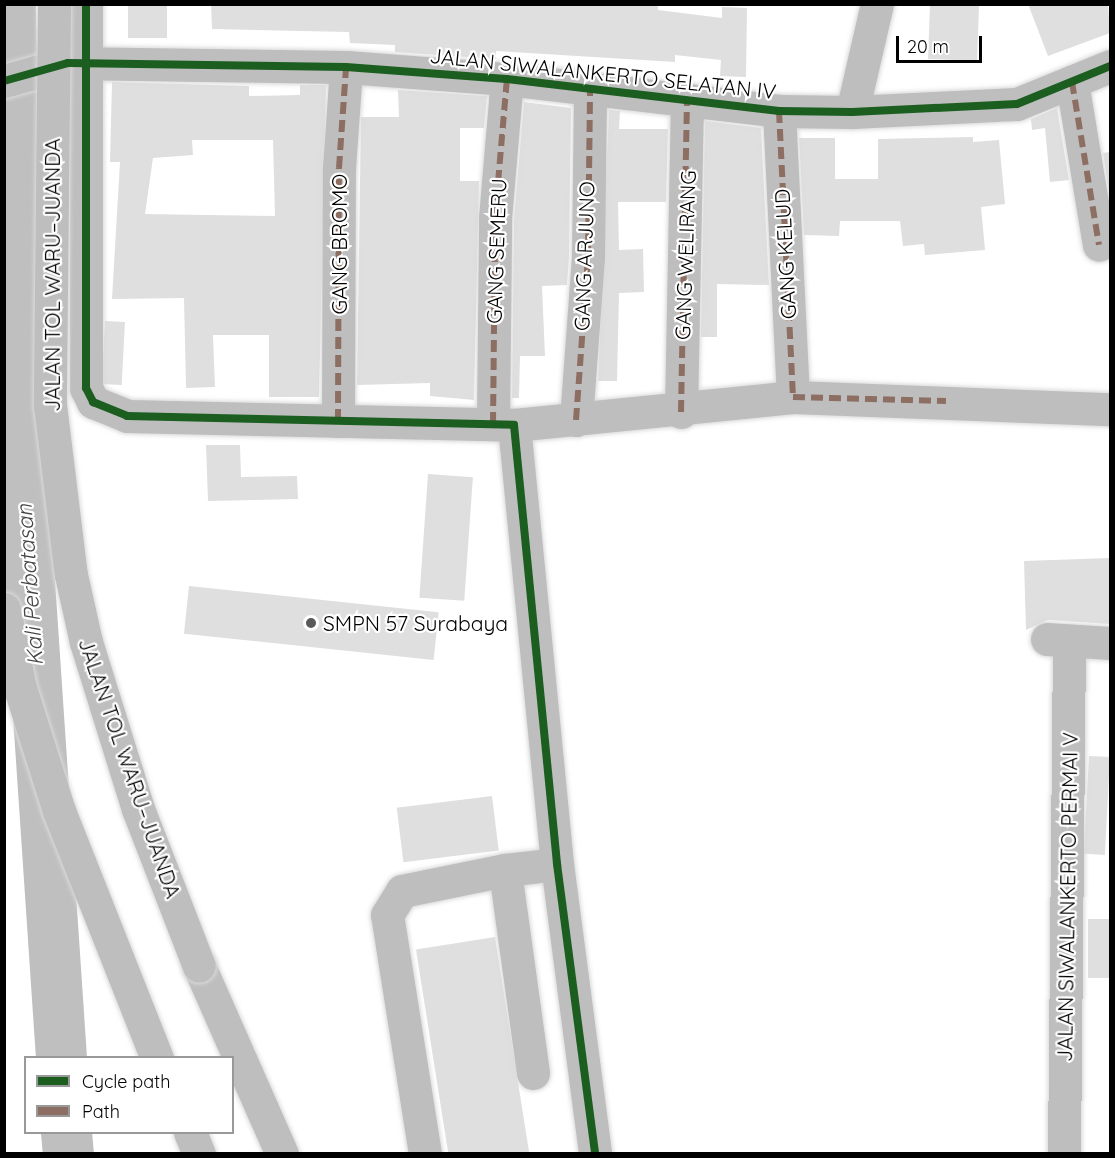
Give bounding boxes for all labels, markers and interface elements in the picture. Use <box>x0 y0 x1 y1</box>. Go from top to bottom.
scale bar <box>899 24 984 62</box>
text: 20 m <box>907 35 949 58</box>
street label: JALAN SIWALANKERTO SELATAN IV <box>428 42 778 104</box>
street label: JALAN TOL WARU–JUANDA <box>39 138 65 412</box>
street label: GANG WELIRANG <box>669 170 701 340</box>
street label: GANG BROMO <box>326 174 352 314</box>
street label: GANG SEMERU <box>481 178 511 324</box>
street label: GANG ARJUNO <box>569 181 599 331</box>
street label: GANG KELUD <box>769 188 801 320</box>
water label: Kali Perbatasan <box>11 503 49 667</box>
place label: SMPN 57 Surabaya <box>323 610 508 636</box>
marker: SMPN 57 Surabaya <box>304 616 318 630</box>
street label: JALAN TOL WARU–JUANDA <box>74 635 186 901</box>
street label: JALAN SIWALANKERTO PERMAI V <box>1052 732 1082 1062</box>
legend <box>24 1056 234 1134</box>
text: Cycle path <box>82 1070 170 1093</box>
text: Path <box>82 1100 120 1123</box>

